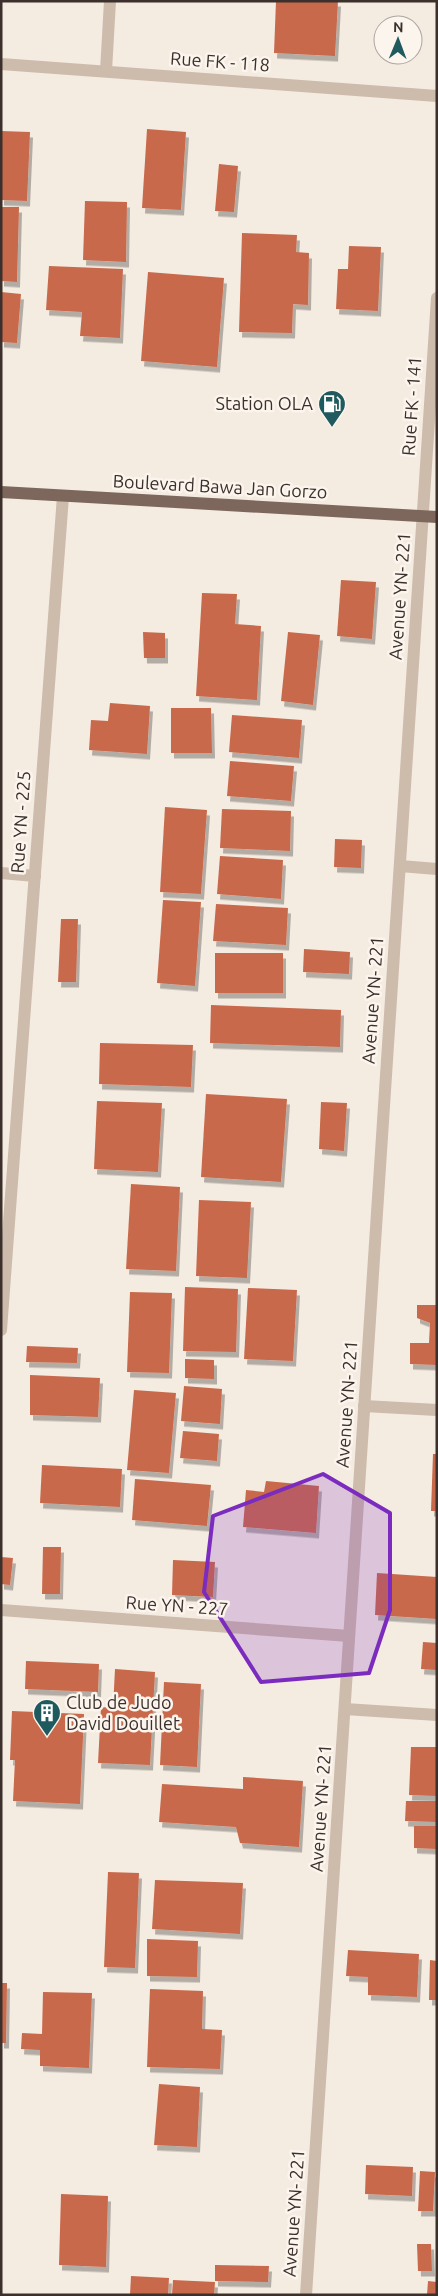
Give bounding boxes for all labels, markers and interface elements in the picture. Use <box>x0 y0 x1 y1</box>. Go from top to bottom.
north arrow <box>373 15 423 65</box>
text: N <box>393 19 404 35</box>
street label: Rue FK - 118 <box>170 48 271 74</box>
street label: Rue FK - 141 <box>398 355 424 456</box>
fuel station icon: Station OLA <box>317 389 347 428</box>
place label: Station OLA <box>216 393 313 413</box>
street label: Boulevard Bawa Jan Gorzo <box>112 470 328 502</box>
street label: Avenue YN- 221 <box>385 531 413 660</box>
street label: Rue YN - 225 <box>6 770 34 874</box>
street label: Avenue YN- 221 <box>358 935 386 1064</box>
street label: Avenue YN- 221 <box>332 1339 360 1468</box>
street label: Rue YN - 227 <box>125 1591 229 1619</box>
place label: Club de Judo David Douillet <box>66 1692 180 1733</box>
building icon: Club de Judo David Douillet <box>32 1698 62 1737</box>
street label: Avenue YN- 221 <box>306 1743 334 1872</box>
street label: Avenue YN- 221 <box>279 2148 307 2277</box>

